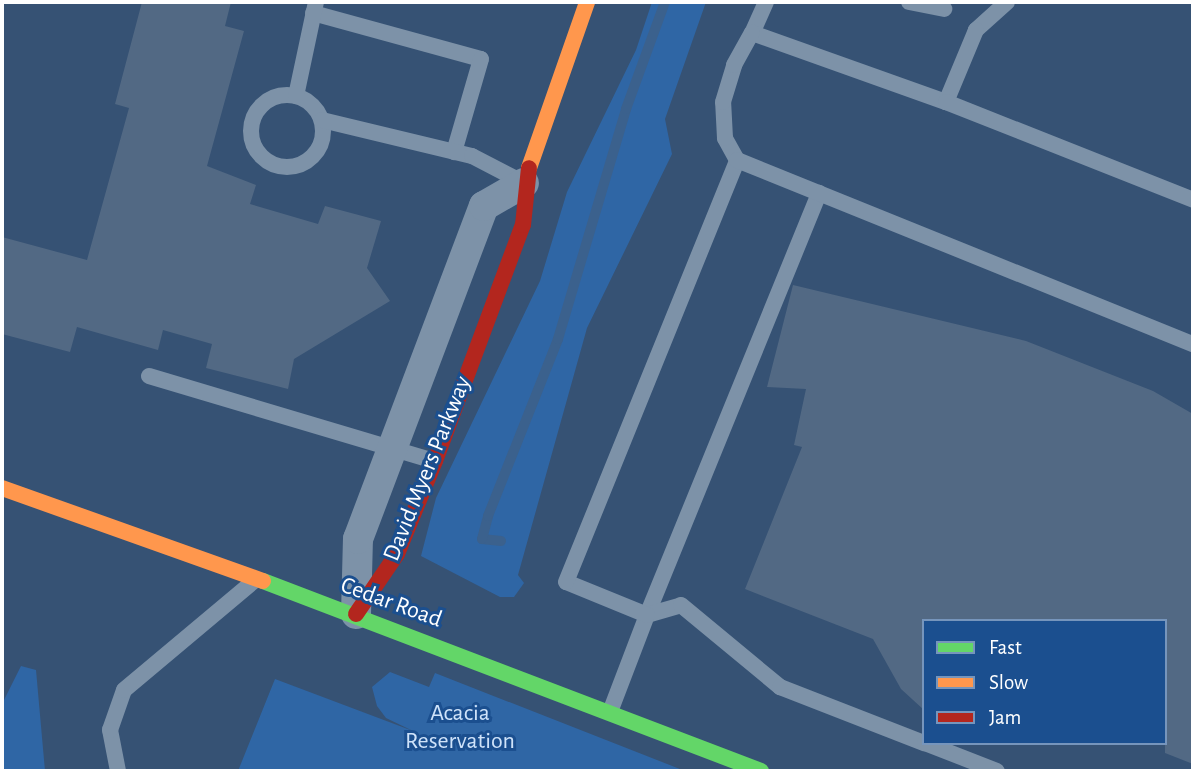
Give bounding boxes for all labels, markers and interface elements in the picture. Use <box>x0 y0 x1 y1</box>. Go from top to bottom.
street label: David Myers Parkway <box>378 372 478 566</box>
street label: Cedar Road <box>336 571 446 635</box>
legend <box>922 619 1167 745</box>
text: Fast <box>989 637 1022 658</box>
text: Slow <box>989 672 1028 693</box>
park label: Acacia Reservation <box>405 700 515 756</box>
text: Jam <box>989 707 1021 728</box>

